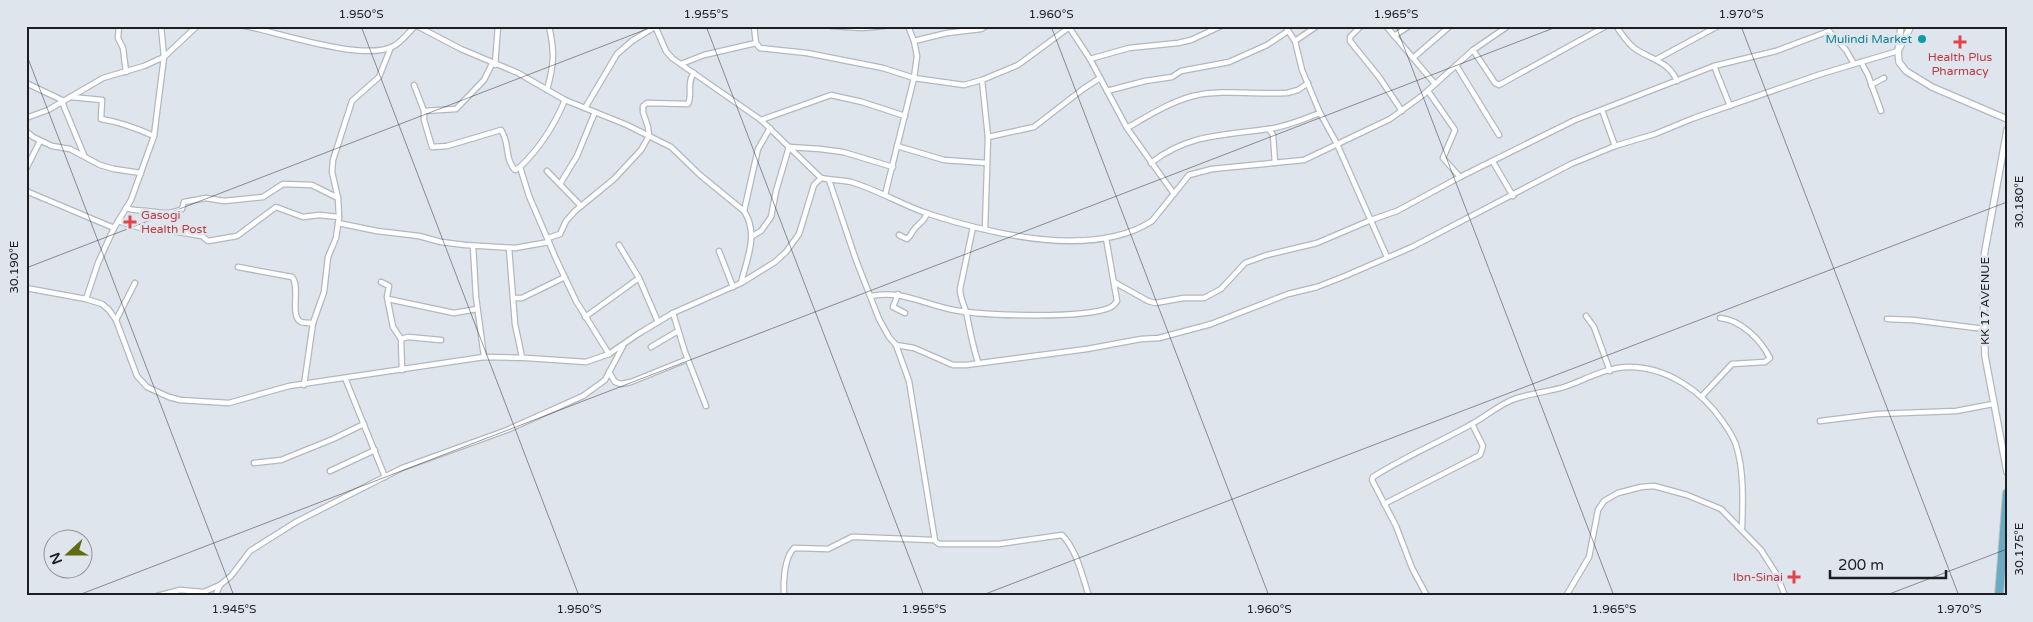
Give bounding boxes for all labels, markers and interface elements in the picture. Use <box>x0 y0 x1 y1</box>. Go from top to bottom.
text: 1.950°S <box>338 7 384 21</box>
text: 1.955°S <box>684 7 728 21</box>
text: 1.960°S <box>1028 7 1074 21</box>
text: 1.965°S <box>1374 7 1418 21</box>
text: 1.970°S <box>1718 7 1764 21</box>
place label: Mulindi Market <box>1826 32 1912 46</box>
marker: Mulindi Market <box>1916 33 1928 45</box>
marker: Health Plus Pharmacy <box>1954 36 1966 48</box>
place label: Health Plus Pharmacy <box>1928 50 1992 78</box>
text: 30.180°E <box>2012 175 2026 229</box>
place label: Gasogi Health Post <box>141 208 207 236</box>
marker: Gasogi Health Post <box>123 215 137 229</box>
text: 30.190°E <box>7 240 21 294</box>
street label: KK 17 AVENUE <box>1978 257 1992 345</box>
text: 30.175°E <box>2012 522 2026 575</box>
north arrow <box>42 530 92 580</box>
scale bar <box>1830 547 1947 579</box>
text: N <box>46 550 66 567</box>
text: 200 m <box>1838 556 1884 574</box>
place label: Ibn-Sinai <box>1733 570 1783 584</box>
marker: Ibn-Sinai <box>1787 570 1801 584</box>
text: 1.945°S <box>212 602 256 616</box>
text: 1.950°S <box>556 602 602 616</box>
text: 1.955°S <box>902 602 946 616</box>
text: 1.960°S <box>1246 602 1292 616</box>
text: 1.965°S <box>1592 602 1636 616</box>
text: 1.970°S <box>1936 602 1982 616</box>

